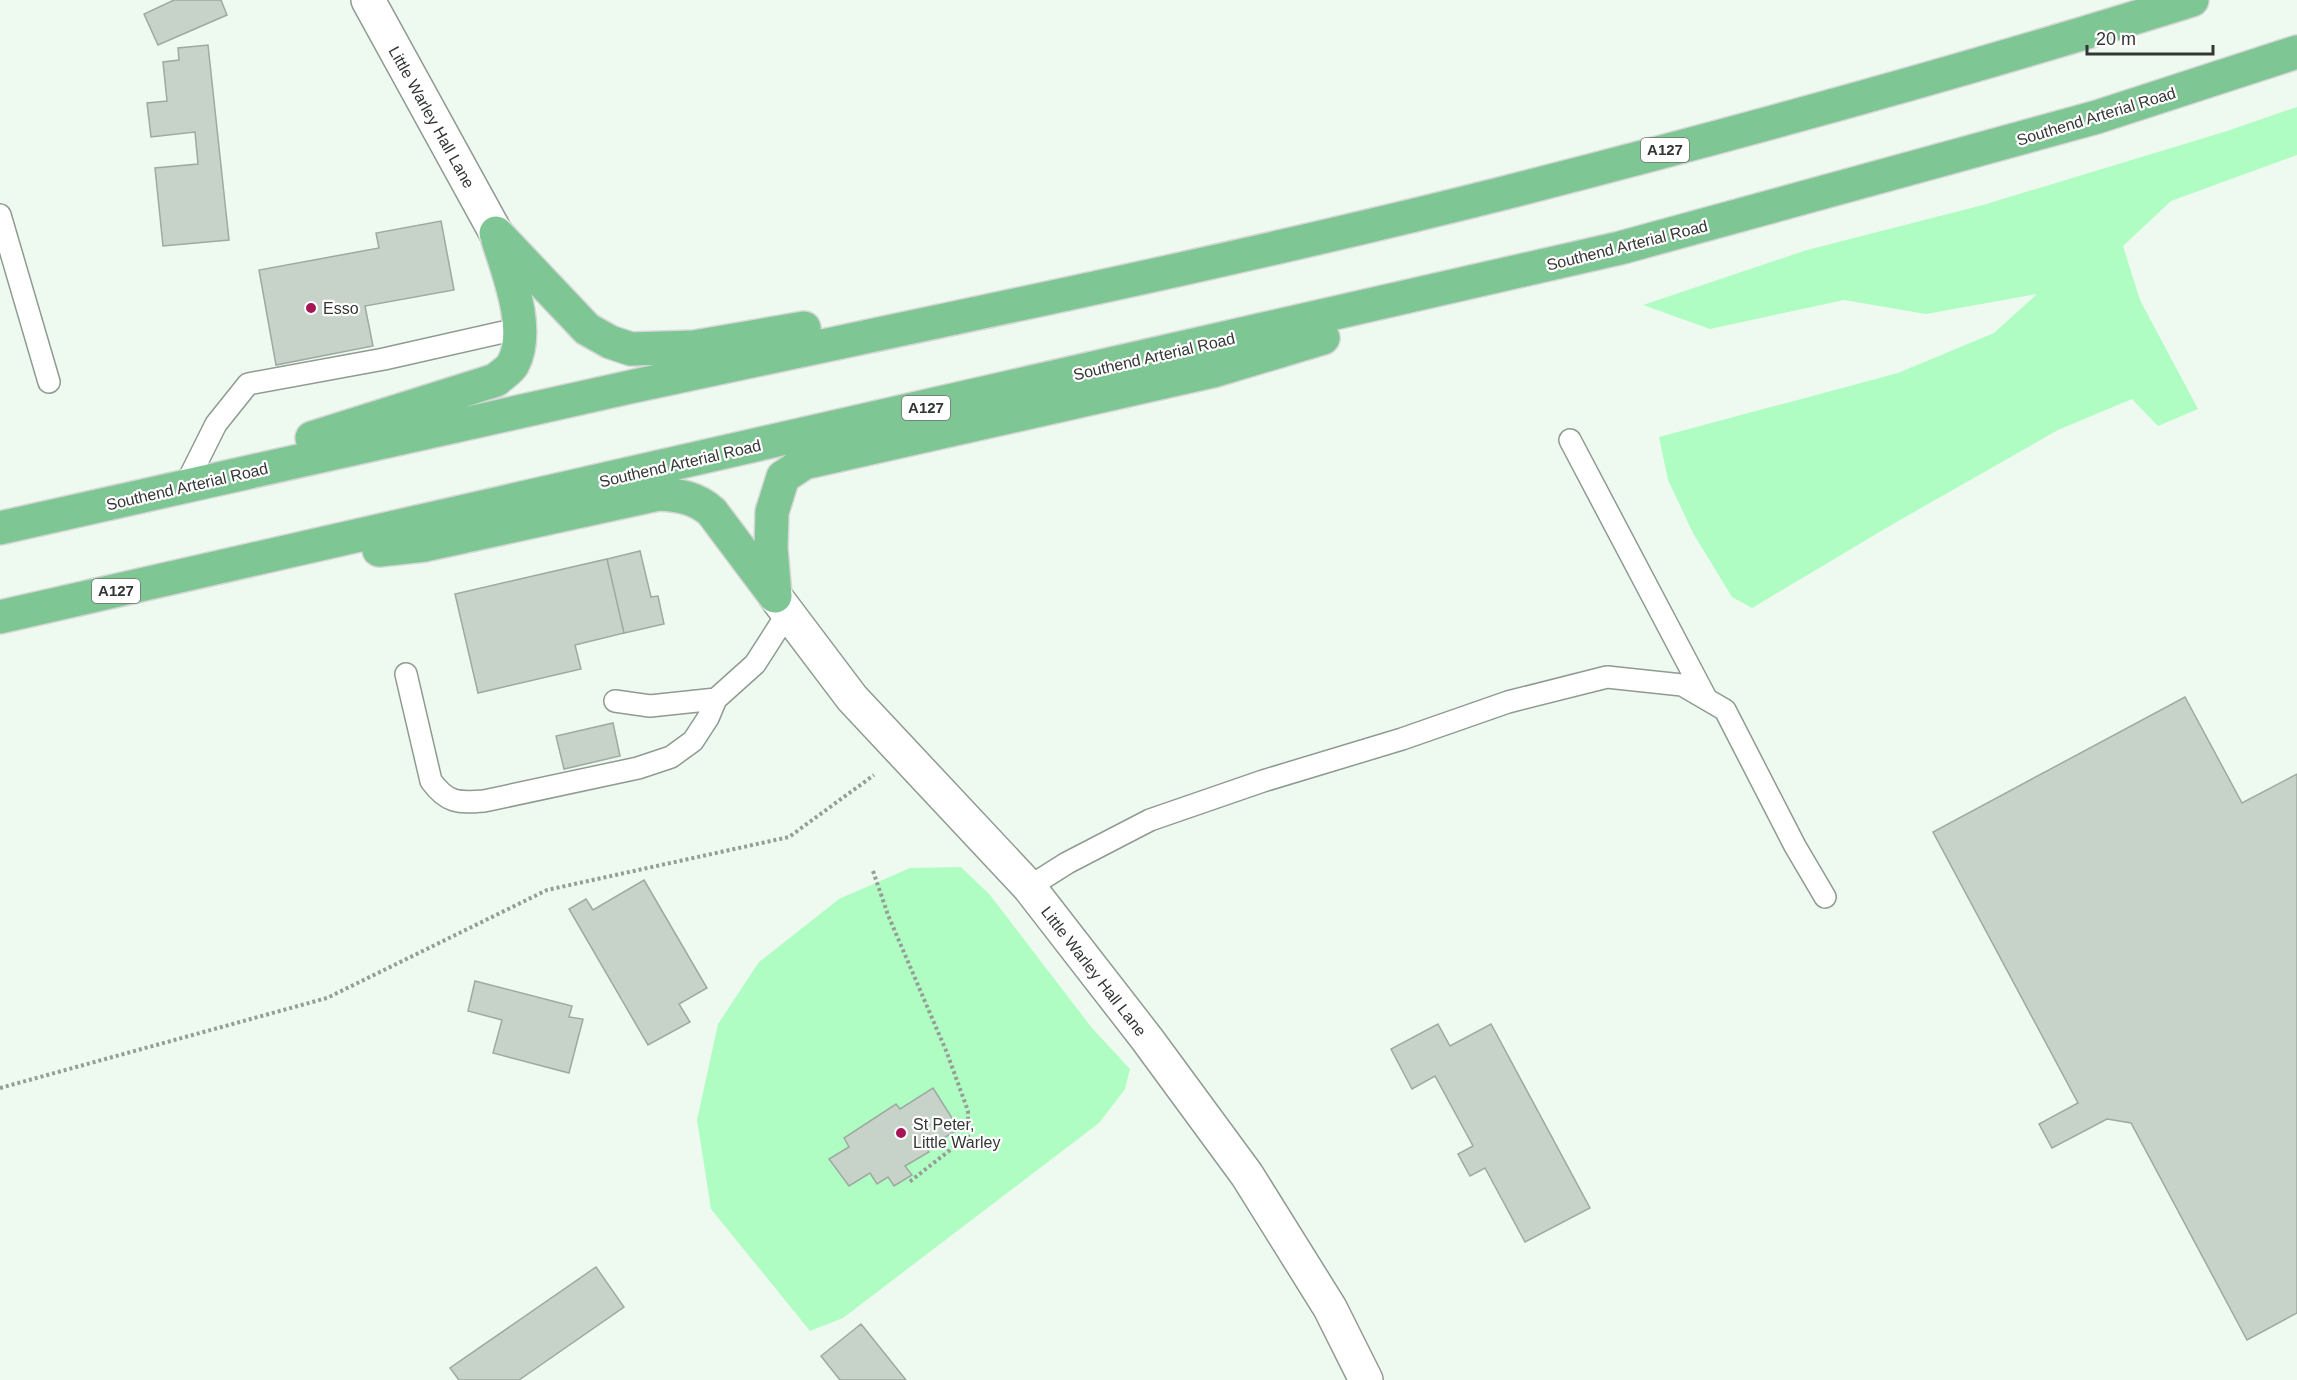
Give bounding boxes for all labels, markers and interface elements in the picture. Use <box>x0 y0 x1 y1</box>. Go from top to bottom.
scale bar <box>2087 18 2213 56</box>
text: 20 m <box>2096 29 2136 49</box>
street label: Little Warley Hall Lane <box>385 43 478 191</box>
street label: Southend Arterial Road <box>2015 84 2178 149</box>
road number: A127 <box>1641 138 1689 162</box>
street label: Southend Arterial Road <box>1545 217 1709 274</box>
place label: Esso <box>323 300 359 317</box>
marker: Esso <box>304 301 318 315</box>
street label: Southend Arterial Road <box>1072 330 1237 383</box>
road number: A127 <box>902 396 950 420</box>
street label: Southend Arterial Road <box>598 437 763 490</box>
street label: Southend Arterial Road <box>105 460 270 513</box>
road number: A127 <box>92 579 140 603</box>
street label: Little Warley Hall Lane <box>1038 903 1149 1039</box>
place label: St Peter, Little Warley <box>913 1116 1000 1151</box>
marker: St Peter, Little Warley <box>894 1126 908 1140</box>

